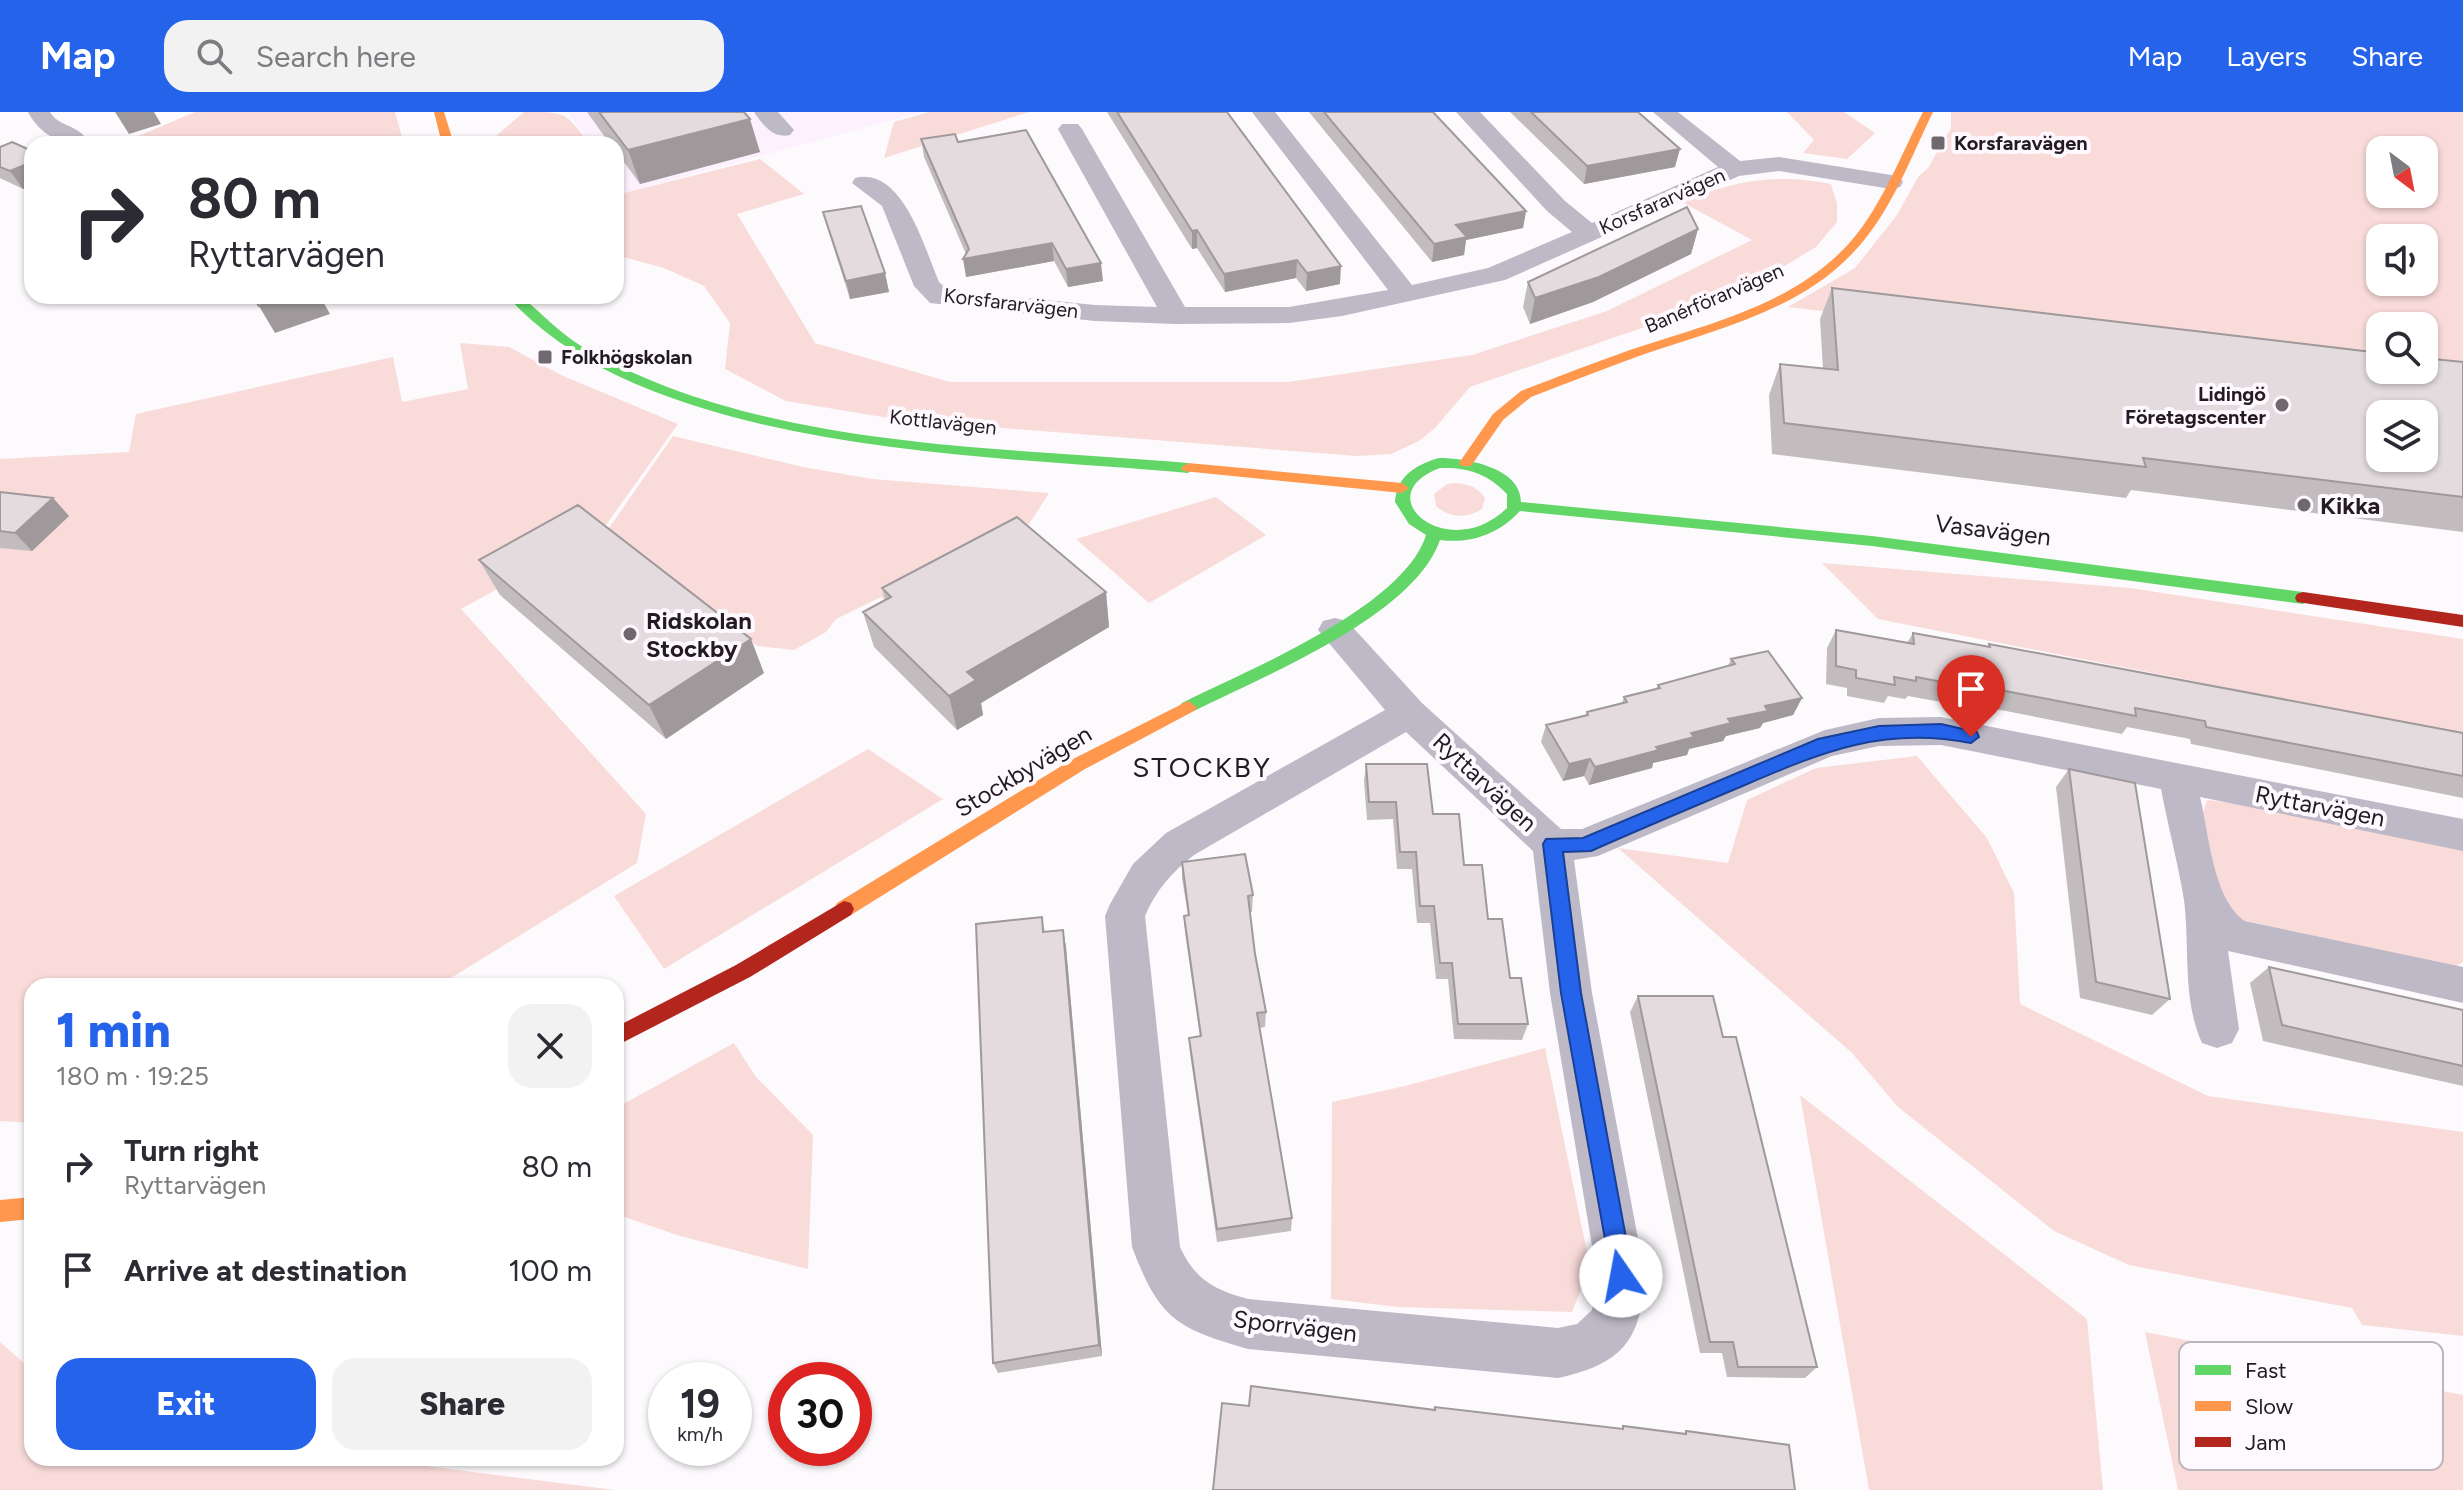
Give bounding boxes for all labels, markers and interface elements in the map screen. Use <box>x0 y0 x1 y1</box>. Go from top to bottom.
search box <box>164 20 724 92</box>
text: Map <box>40 33 116 79</box>
icon: search <box>192 34 236 78</box>
text: Search here <box>256 38 416 75</box>
text: Map <box>2128 39 2182 73</box>
text: Layers <box>2226 39 2307 73</box>
text: Share <box>2351 39 2423 73</box>
place label: Korsfaravägen <box>1954 131 2088 155</box>
marker: Korsfaravägen <box>1929 134 1947 152</box>
north arrow <box>2366 136 2438 208</box>
map controls <box>2366 136 2438 472</box>
street label: Korsfararvägen <box>1595 163 1729 239</box>
text: 80 m <box>188 165 321 232</box>
icon: right <box>56 168 160 272</box>
button: sound <box>2366 224 2438 296</box>
text: Ryttarvägen <box>188 233 385 276</box>
street label: Banérförarvägen <box>1641 258 1787 338</box>
street label: Korsfararvägen <box>942 283 1080 323</box>
button: search <box>2366 312 2438 384</box>
place label: Folkhögskolan <box>561 345 692 369</box>
marker: Folkhögskolan <box>536 348 554 366</box>
place label: Lidingö Företagscenter <box>2125 382 2266 429</box>
marker: Lidingö Företagscenter <box>2273 396 2291 414</box>
button: layers <box>2366 400 2438 472</box>
street label: Kottlavägen <box>888 404 998 440</box>
place label: Kikka <box>2320 491 2380 520</box>
marker: Kikka <box>2295 496 2313 514</box>
street label: Vasavägen <box>1933 509 2053 551</box>
place label: Ridskolan Stockby <box>646 606 752 663</box>
marker: Ridskolan Stockby <box>621 625 639 643</box>
pin <box>1937 655 2005 737</box>
icon: arrive <box>1949 667 1993 711</box>
street label: Stockbyvägen <box>950 719 1096 823</box>
street label: Ryttarvägen <box>1427 727 1543 837</box>
district label: STOCKBY <box>1132 750 1272 784</box>
street label: Ryttarvägen <box>2253 779 2387 833</box>
text: 1 min <box>56 1001 171 1059</box>
button: close <box>508 1004 592 1088</box>
text: 180 m · 19:25 <box>56 1060 209 1092</box>
text: Turn right <box>124 1132 259 1169</box>
icon: right <box>56 1144 100 1188</box>
text: 80 m <box>521 1148 592 1185</box>
text: Ryttarvägen <box>124 1169 266 1201</box>
position arrow <box>1579 1234 1663 1318</box>
icon: arrive <box>56 1248 100 1292</box>
text: Arrive at destination <box>124 1252 407 1289</box>
text: 100 m <box>508 1252 592 1289</box>
street label: Sporrvägen <box>1232 1304 1358 1348</box>
legend <box>2179 1342 2443 1470</box>
text: Fast <box>2245 1357 2287 1384</box>
button: Exit <box>56 1358 316 1450</box>
button: Share <box>332 1358 592 1450</box>
speed limit sign: 30 <box>768 1362 872 1466</box>
text: 19 <box>680 1380 720 1428</box>
text: Slow <box>2245 1393 2294 1420</box>
text: km/h <box>677 1422 723 1446</box>
text: Jam <box>2245 1429 2286 1456</box>

